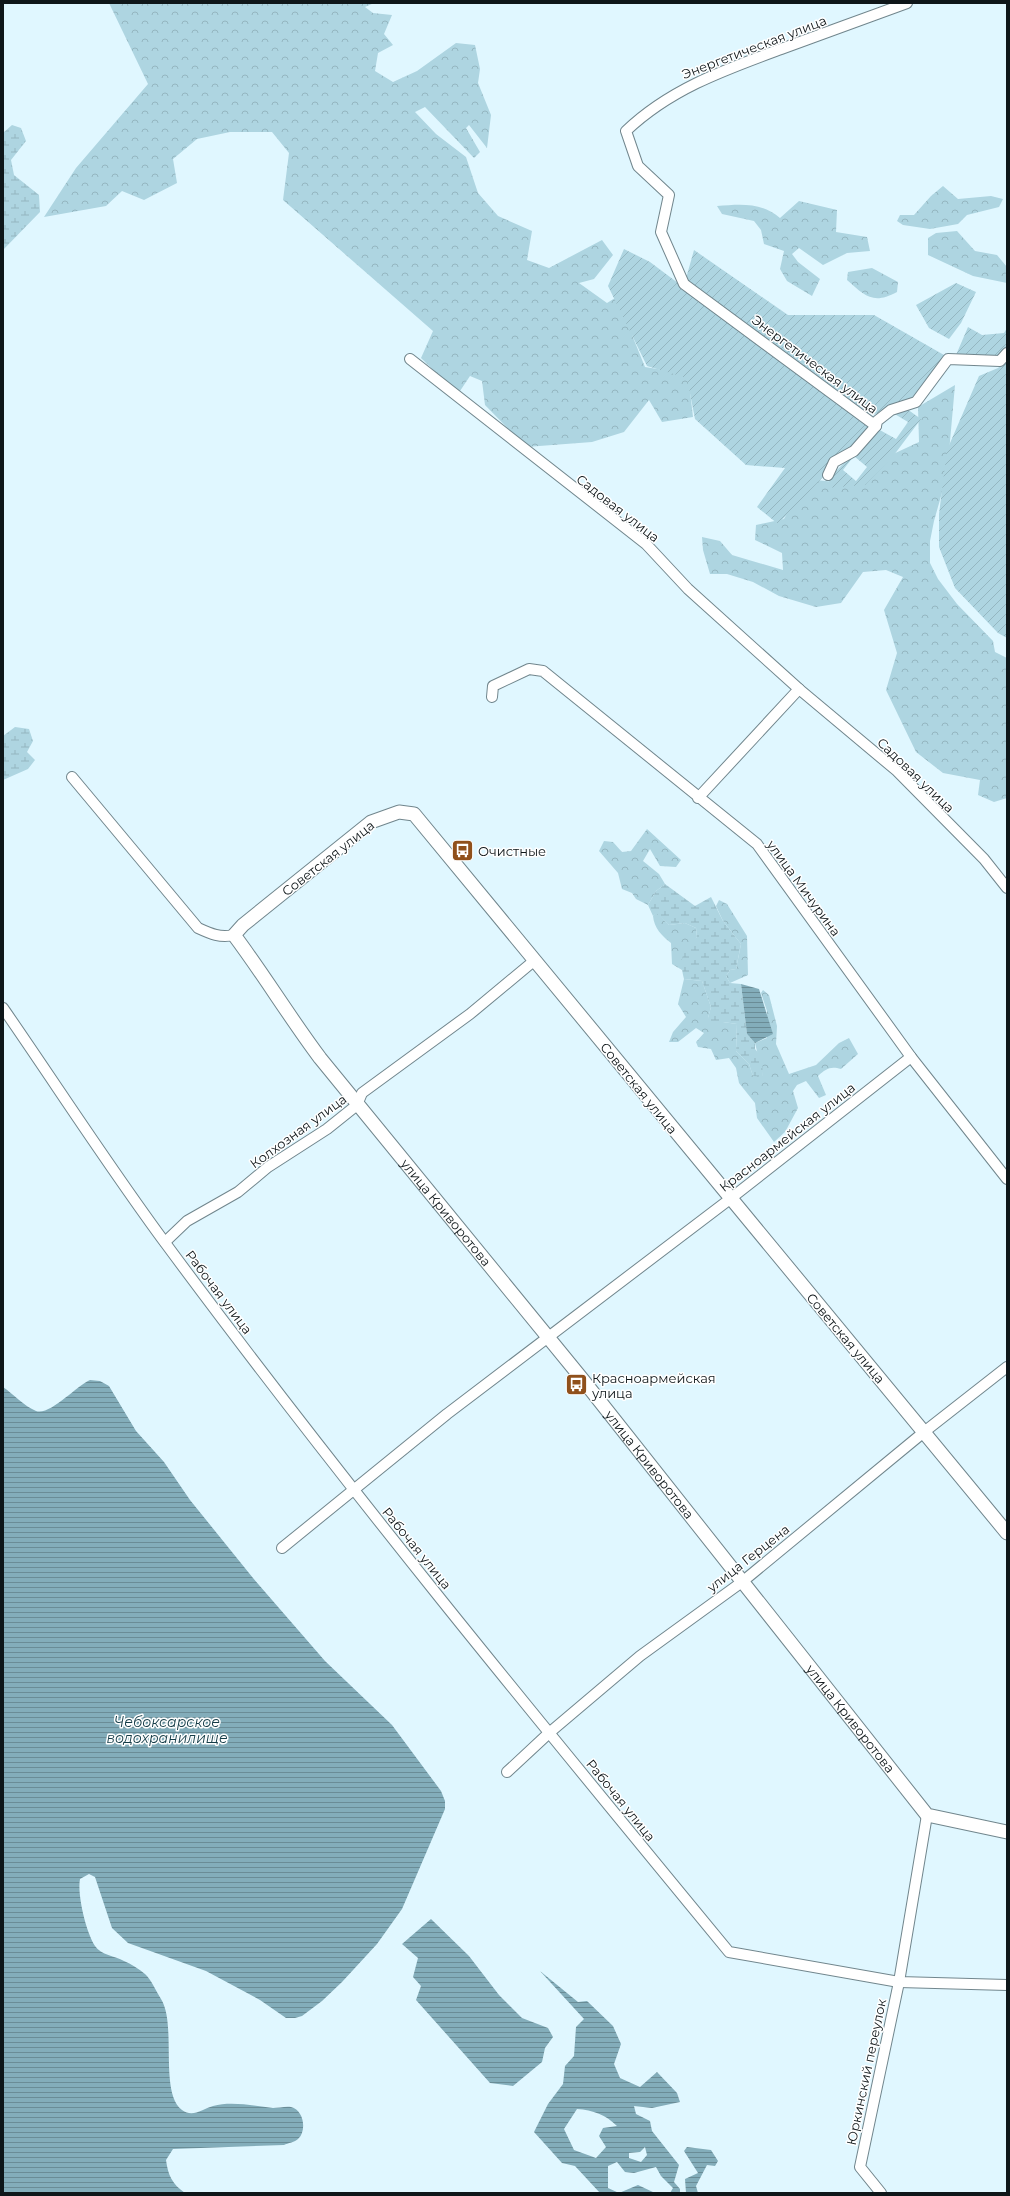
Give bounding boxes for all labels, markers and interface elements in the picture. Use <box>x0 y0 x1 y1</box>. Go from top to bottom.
street label: Энергетическая улица <box>679 12 829 82</box>
street label: Энергетическая улица <box>749 311 881 417</box>
street label: Садовая улица <box>573 471 663 545</box>
street label: Садовая улица <box>874 734 958 816</box>
street label: Советская улица <box>279 817 377 899</box>
street label: улица Мичурина <box>763 836 844 939</box>
bus stop icon: Очистные <box>449 838 475 864</box>
place label: Очистные <box>478 843 546 859</box>
street label: Советская улица <box>597 1039 681 1137</box>
street label: Красноармейская улица <box>716 1079 858 1195</box>
street label: Колхозная улица <box>247 1091 349 1171</box>
street label: улица Криворотова <box>397 1155 495 1269</box>
street label: Рабочая улица <box>182 1247 256 1337</box>
street label: Советская улица <box>804 1290 888 1386</box>
place label: Красноармейская улица <box>591 1370 716 1401</box>
bus stop icon: Красноармейская улица <box>563 1372 589 1398</box>
street label: улица Криворотова <box>601 1406 697 1522</box>
street label: Рабочая улица <box>379 1504 455 1592</box>
street label: улица Герцена <box>703 1521 792 1596</box>
street label: улица Криворотова <box>802 1660 898 1776</box>
water label: Чебоксарское водохранилище <box>106 1713 228 1747</box>
street label: Рабочая улица <box>583 1756 659 1844</box>
street label: Юркинский переулок <box>843 1997 889 2147</box>

